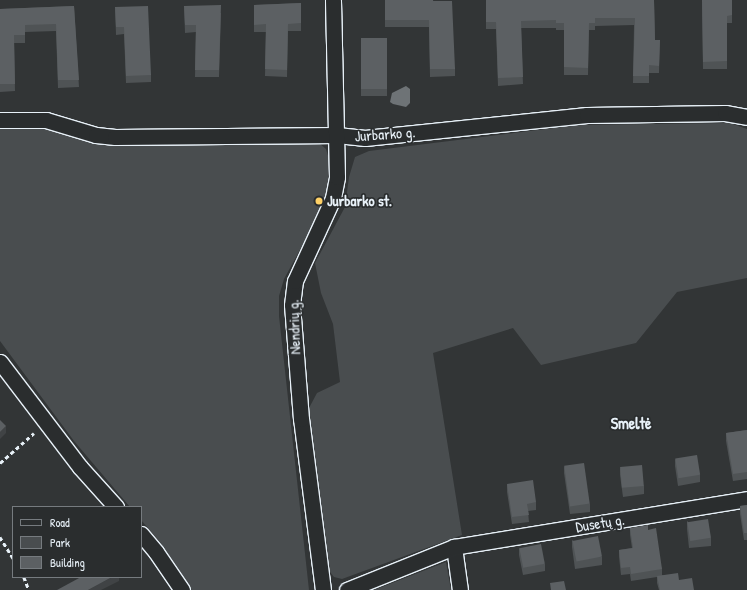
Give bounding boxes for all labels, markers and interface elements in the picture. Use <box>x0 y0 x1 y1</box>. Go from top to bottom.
street label: Jurbarko g. <box>354 123 416 145</box>
place label: Jurbarko st. <box>327 192 392 210</box>
marker: Jurbarko st. <box>314 196 324 206</box>
street label: Nendrių g. <box>284 299 304 355</box>
district label: Smeltė <box>611 413 651 433</box>
legend <box>12 506 142 578</box>
street label: Dusetų g. <box>574 510 626 536</box>
text: Road <box>50 514 70 531</box>
text: Park <box>50 534 70 551</box>
text: Building <box>50 554 85 571</box>

